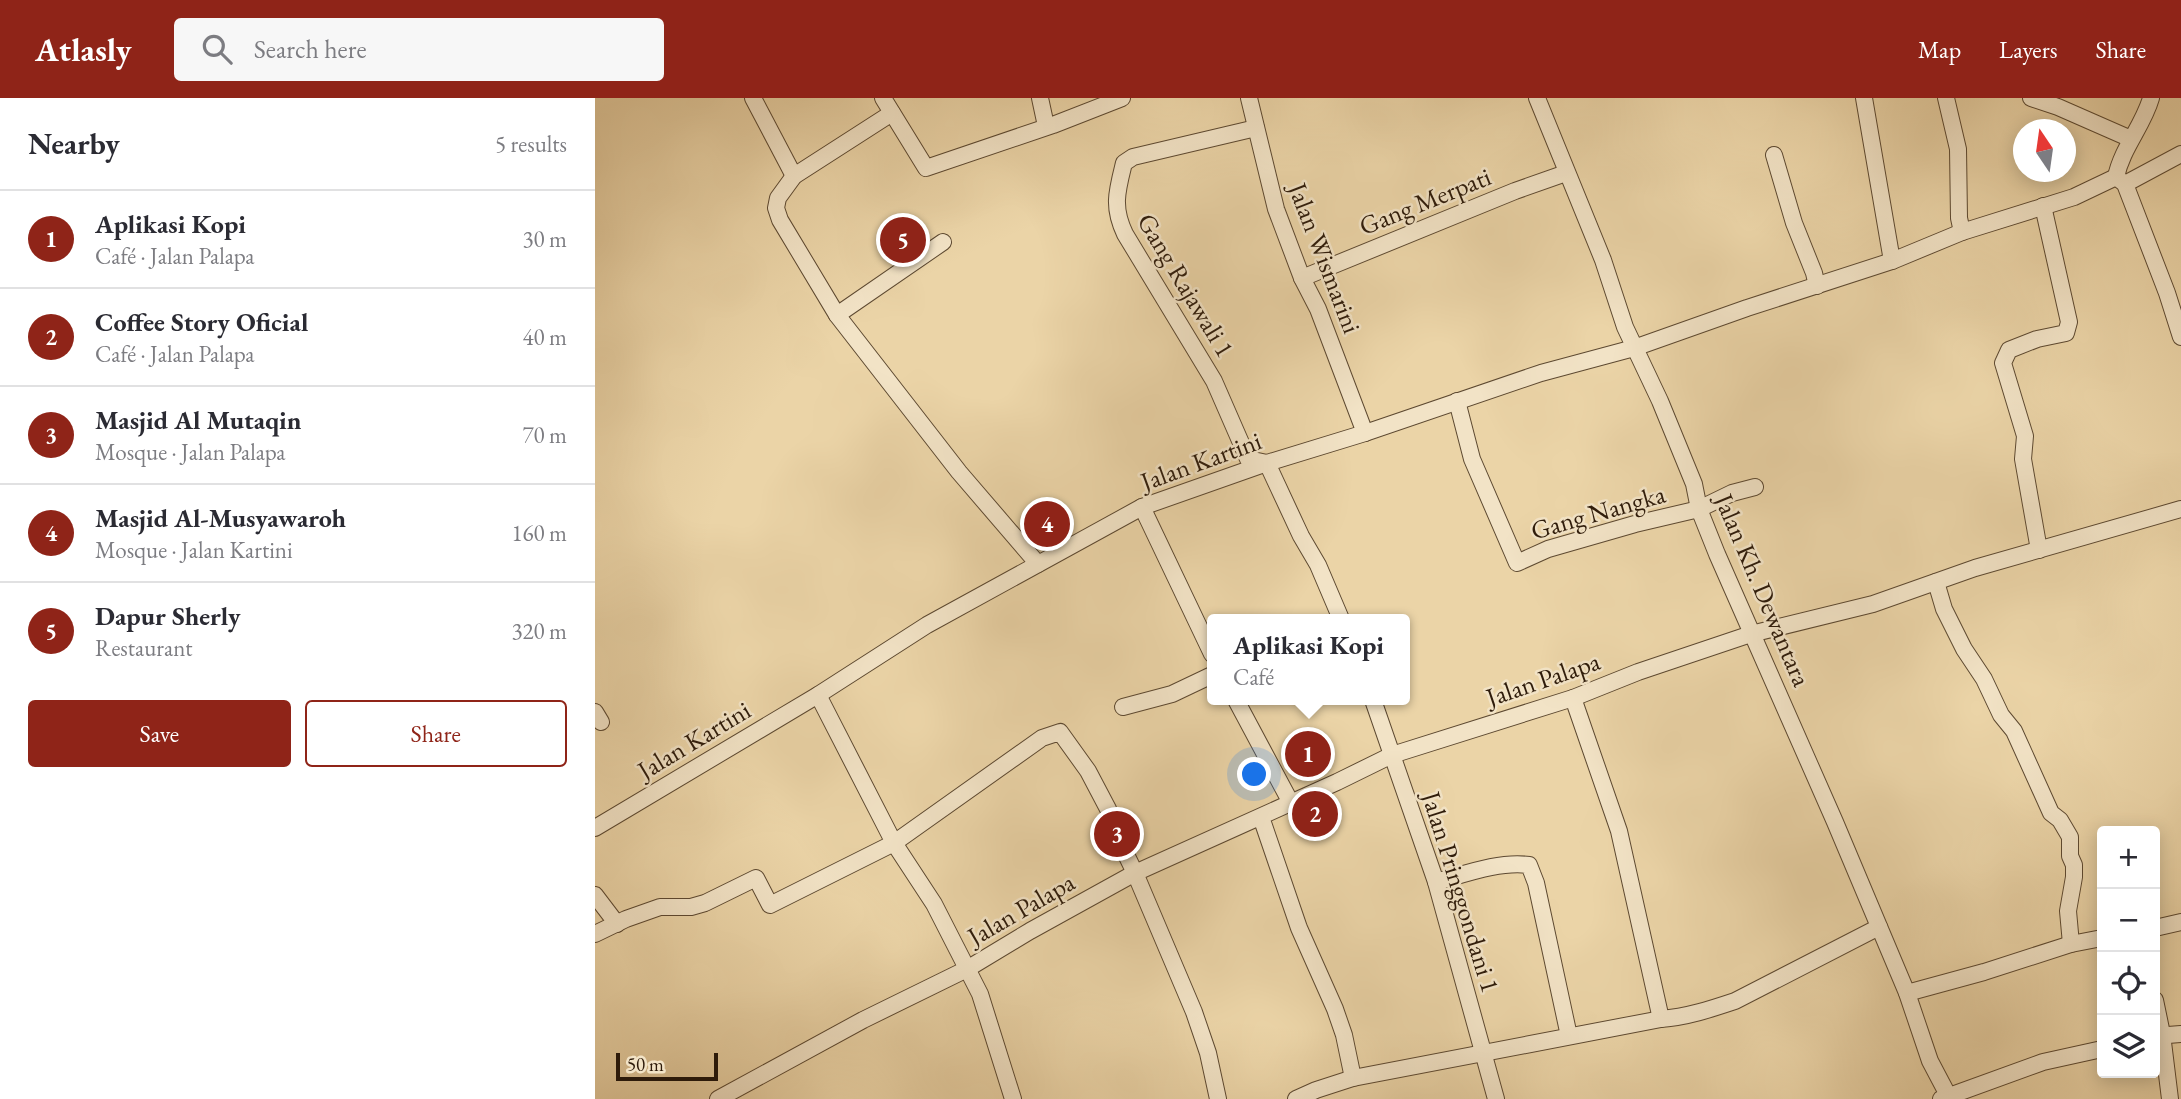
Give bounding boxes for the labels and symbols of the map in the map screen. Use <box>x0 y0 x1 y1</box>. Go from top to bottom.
north arrow <box>2013 119 2076 182</box>
street label: Gang Merpati <box>1354 159 1496 243</box>
street label: Jalan Wismarini <box>1280 176 1369 338</box>
street label: Gang Rajawali 1 <box>1130 207 1242 363</box>
pin: 5 <box>880 214 926 266</box>
street label: Jalan Kartini <box>1134 423 1266 499</box>
street label: Gang Nangka <box>1527 476 1670 547</box>
street label: Jalan Kh. Dewantara <box>1706 487 1819 692</box>
pin: 4 <box>1024 498 1070 550</box>
street label: Jalan Palapa <box>1480 643 1605 715</box>
street label: Jalan Kartini <box>629 693 757 788</box>
pin: 1 <box>1285 728 1331 780</box>
your location <box>1237 757 1271 791</box>
street label: Jalan Pringgondani 1 <box>1414 785 1508 997</box>
pin: 2 <box>1292 788 1338 840</box>
pin: 3 <box>1094 808 1140 860</box>
street label: Jalan Palapa <box>960 864 1081 954</box>
scale bar <box>616 1050 717 1082</box>

